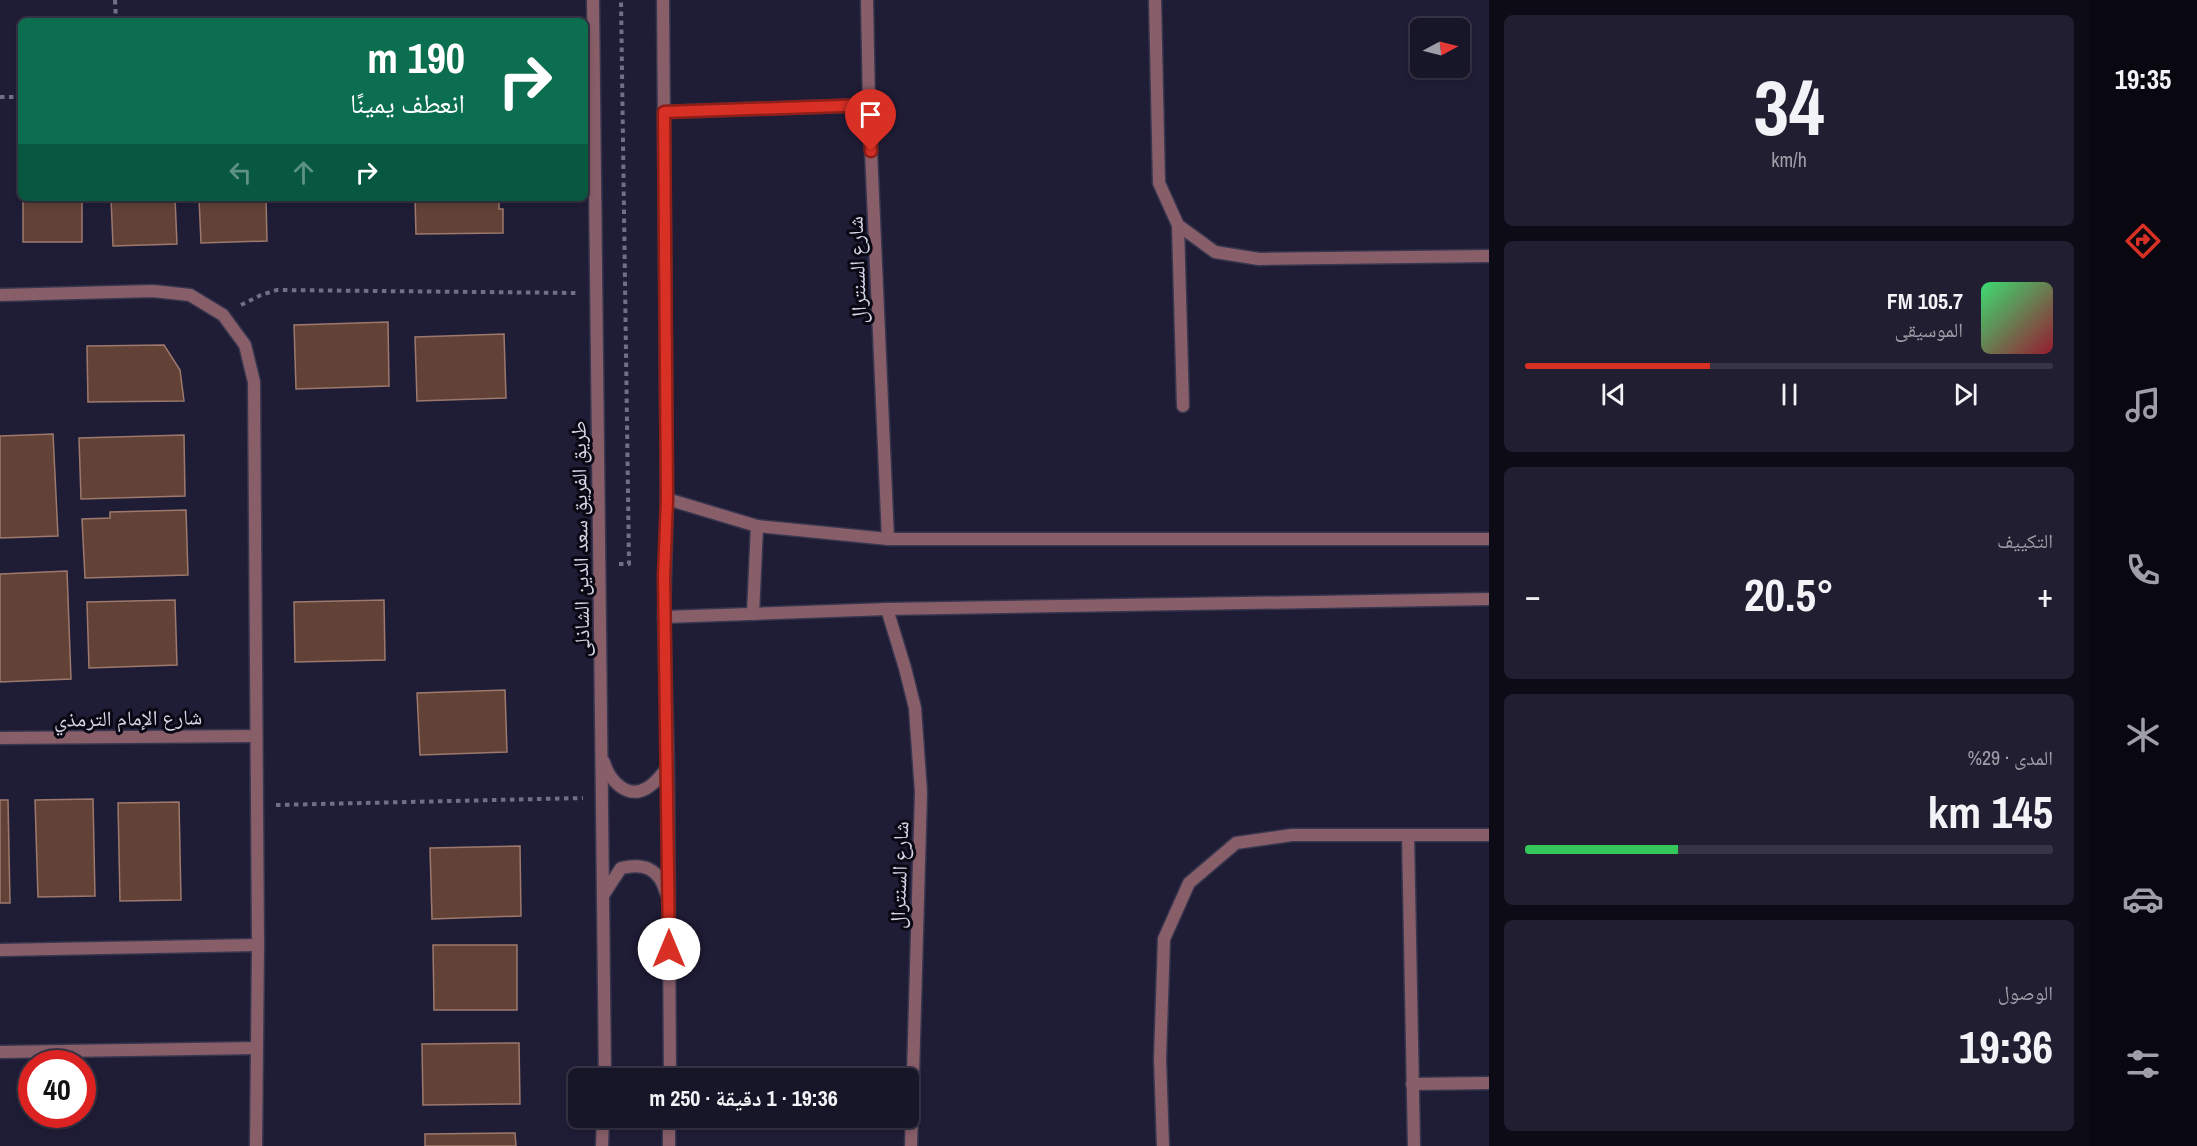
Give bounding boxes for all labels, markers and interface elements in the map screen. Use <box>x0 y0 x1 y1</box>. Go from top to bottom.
north arrow <box>1410 18 1470 78</box>
map controls <box>1410 18 1470 78</box>
text: 190 m <box>367 30 465 86</box>
icon: right <box>486 42 564 120</box>
text: 34 <box>1753 54 1825 159</box>
text: 19:35 <box>2115 61 2171 97</box>
text: انعطف يمينًا <box>350 85 465 121</box>
pin <box>845 89 896 151</box>
icon: arrive <box>854 98 887 131</box>
text: km/h <box>1771 146 1807 173</box>
icon: left <box>224 156 257 189</box>
icon: ahead <box>287 156 320 189</box>
icon: right <box>350 156 383 189</box>
street label: شارع السنترال <box>841 216 873 324</box>
icon: directions <box>2122 220 2164 262</box>
text: 105.7 FM <box>1887 286 1963 316</box>
text: الموسيقى <box>1895 316 1963 343</box>
icon: previous <box>1597 378 1630 411</box>
icon: pause <box>1773 378 1806 411</box>
icon: next <box>1949 378 1982 411</box>
icon: music <box>2122 384 2164 426</box>
street label: طريق الفريق سعد الدين الشاذلى <box>563 420 597 658</box>
text: التكييف <box>1997 527 2053 554</box>
icon: phone <box>2122 549 2164 591</box>
text: 20.5° <box>1744 564 1834 625</box>
text: − <box>1525 573 1541 617</box>
text: + <box>2037 573 2053 617</box>
street label: شارع الإمام الترمذي <box>53 702 203 736</box>
icon: climate <box>2122 714 2164 756</box>
text: المدى · 29% <box>1967 744 2053 771</box>
text: 145 km <box>1928 781 2053 842</box>
street label: شارع السنترال <box>883 821 915 929</box>
icon: car <box>2122 878 2164 920</box>
position arrow <box>637 917 701 981</box>
text: الوصول <box>1998 979 2053 1006</box>
text: 19:36 <box>1959 1016 2053 1077</box>
icon: filters <box>2122 1043 2164 1085</box>
speed limit sign: 40 <box>18 1050 96 1128</box>
text: 19:36 · 1 دقيقة · 250 m <box>649 1083 838 1113</box>

